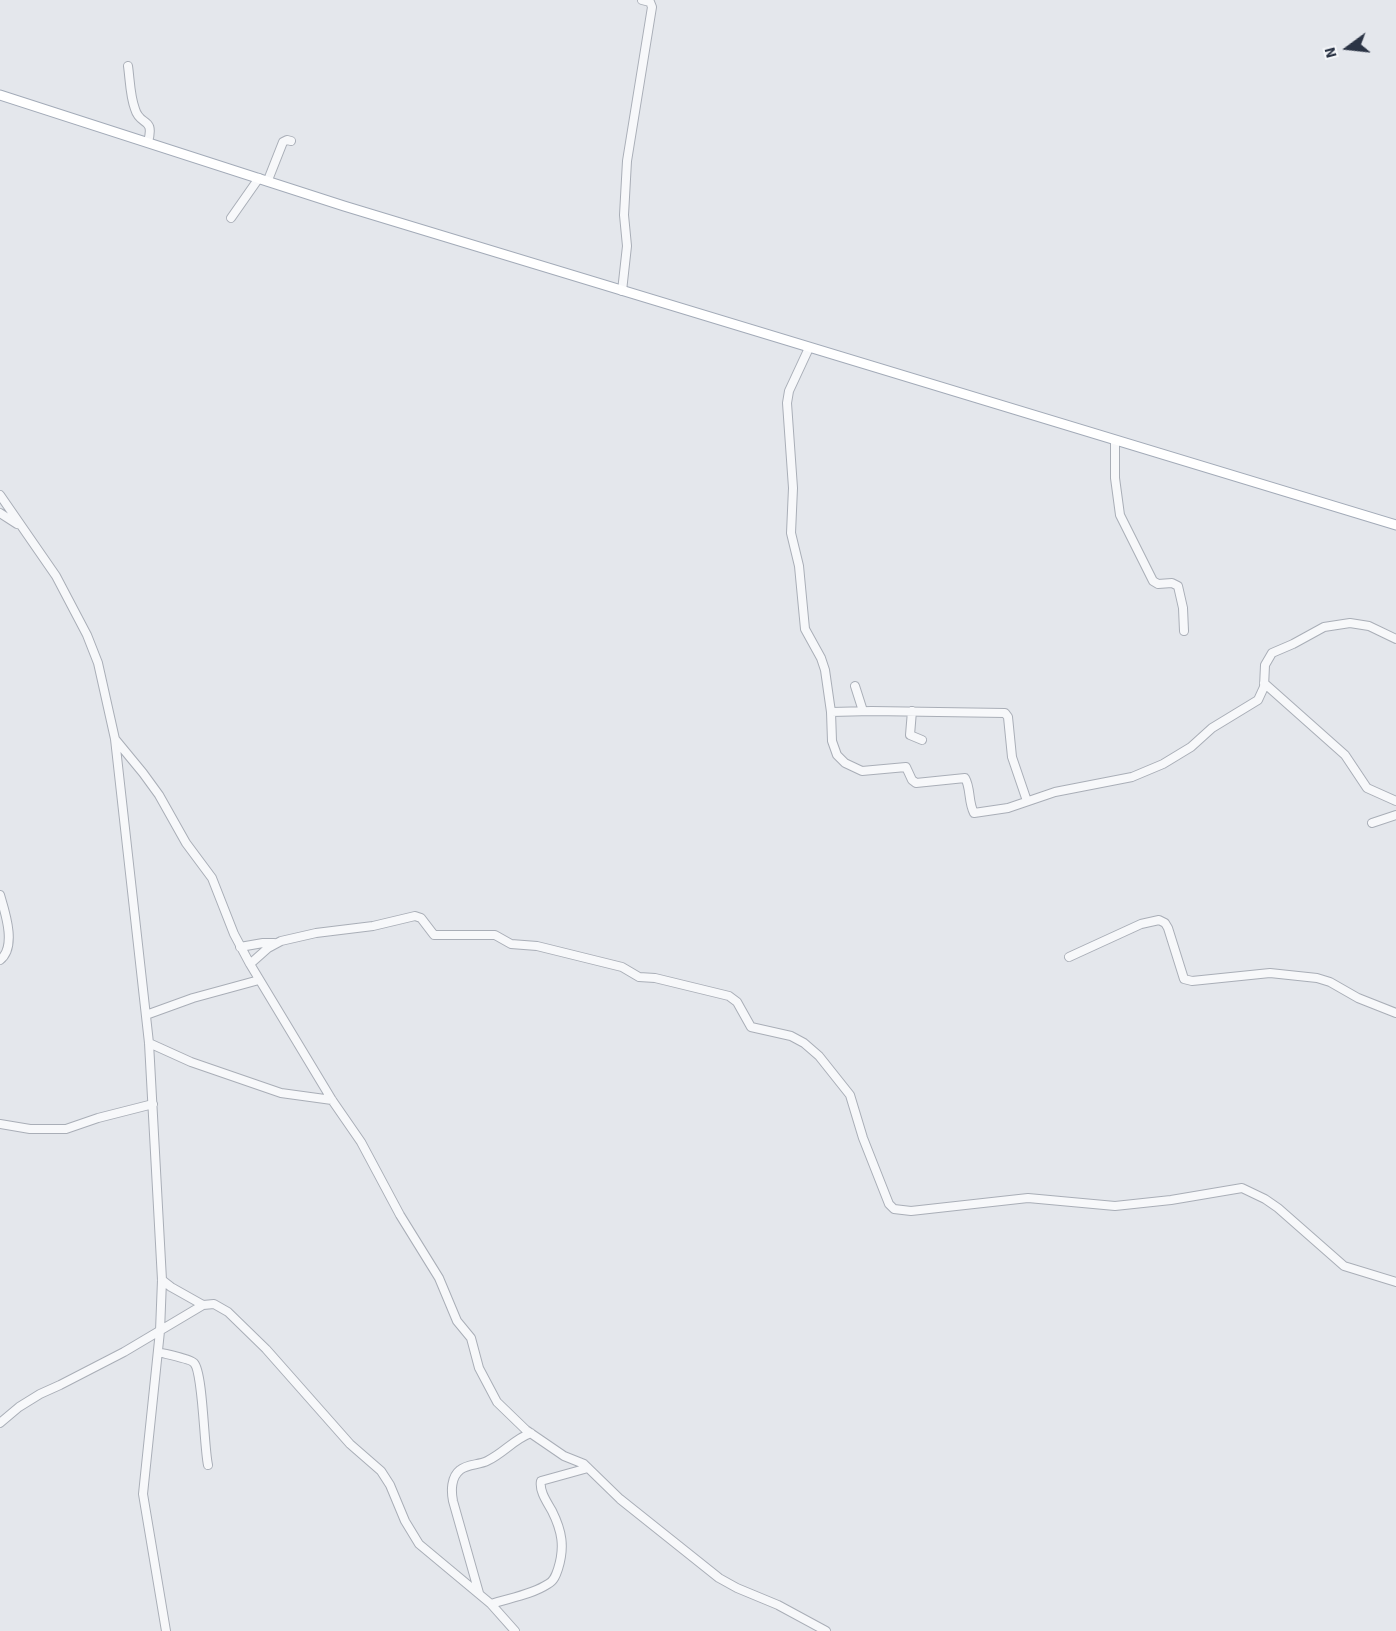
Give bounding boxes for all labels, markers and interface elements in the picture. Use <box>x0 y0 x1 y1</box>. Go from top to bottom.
north arrow <box>1318 18 1378 78</box>
text: N <box>1319 45 1343 61</box>

